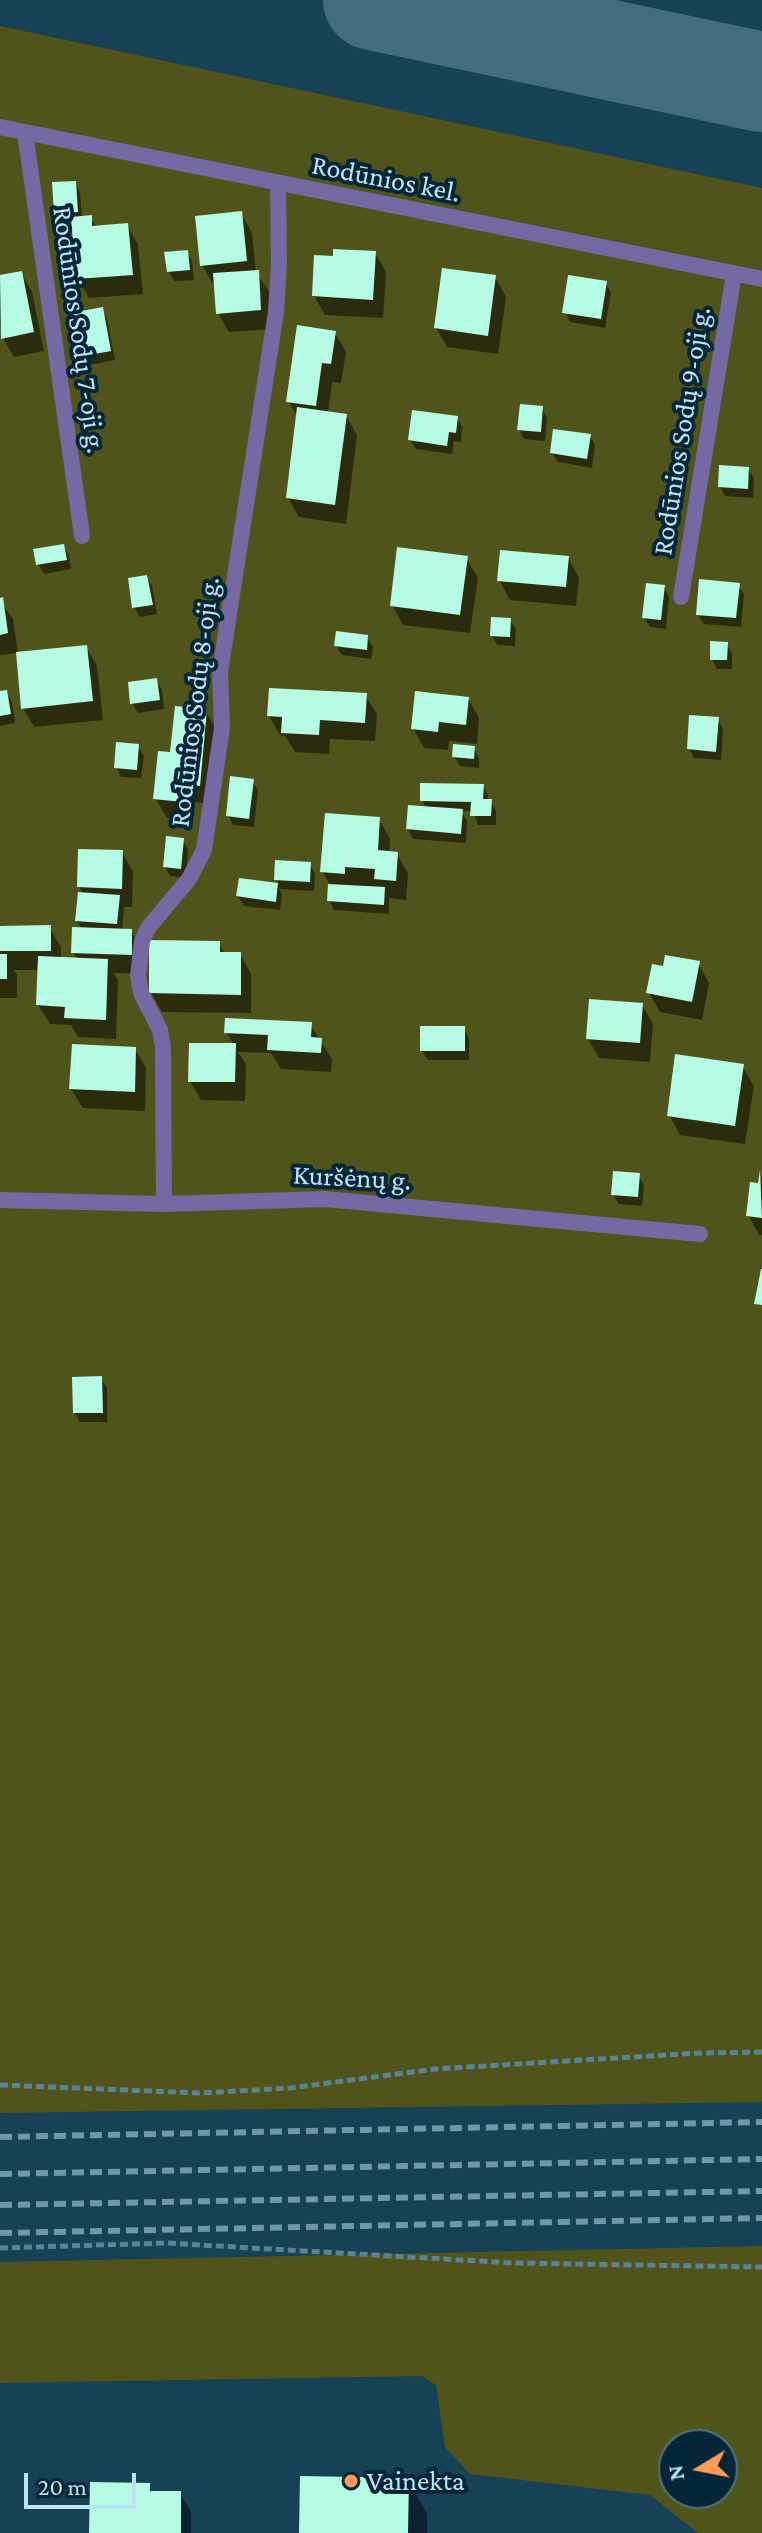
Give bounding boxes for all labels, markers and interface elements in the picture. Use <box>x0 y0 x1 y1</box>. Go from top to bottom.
street label: Rodūnios kel. <box>309 148 463 210</box>
street label: Rodūnios Sodų 7-oji g. <box>45 204 113 456</box>
street label: Rodūnios Sodų 9-oji g. <box>646 305 718 557</box>
street label: Rodūnios Sodų 8-oji g. <box>163 575 227 829</box>
street label: Kuršėnų g. <box>292 1158 412 1198</box>
north arrow <box>658 2429 738 2509</box>
scale bar <box>28 2457 140 2507</box>
text: N <box>662 2463 689 2482</box>
place label: Vainekta <box>367 2464 465 2498</box>
marker: Vainekta <box>342 2472 360 2490</box>
text: 20 m <box>38 2473 87 2500</box>

